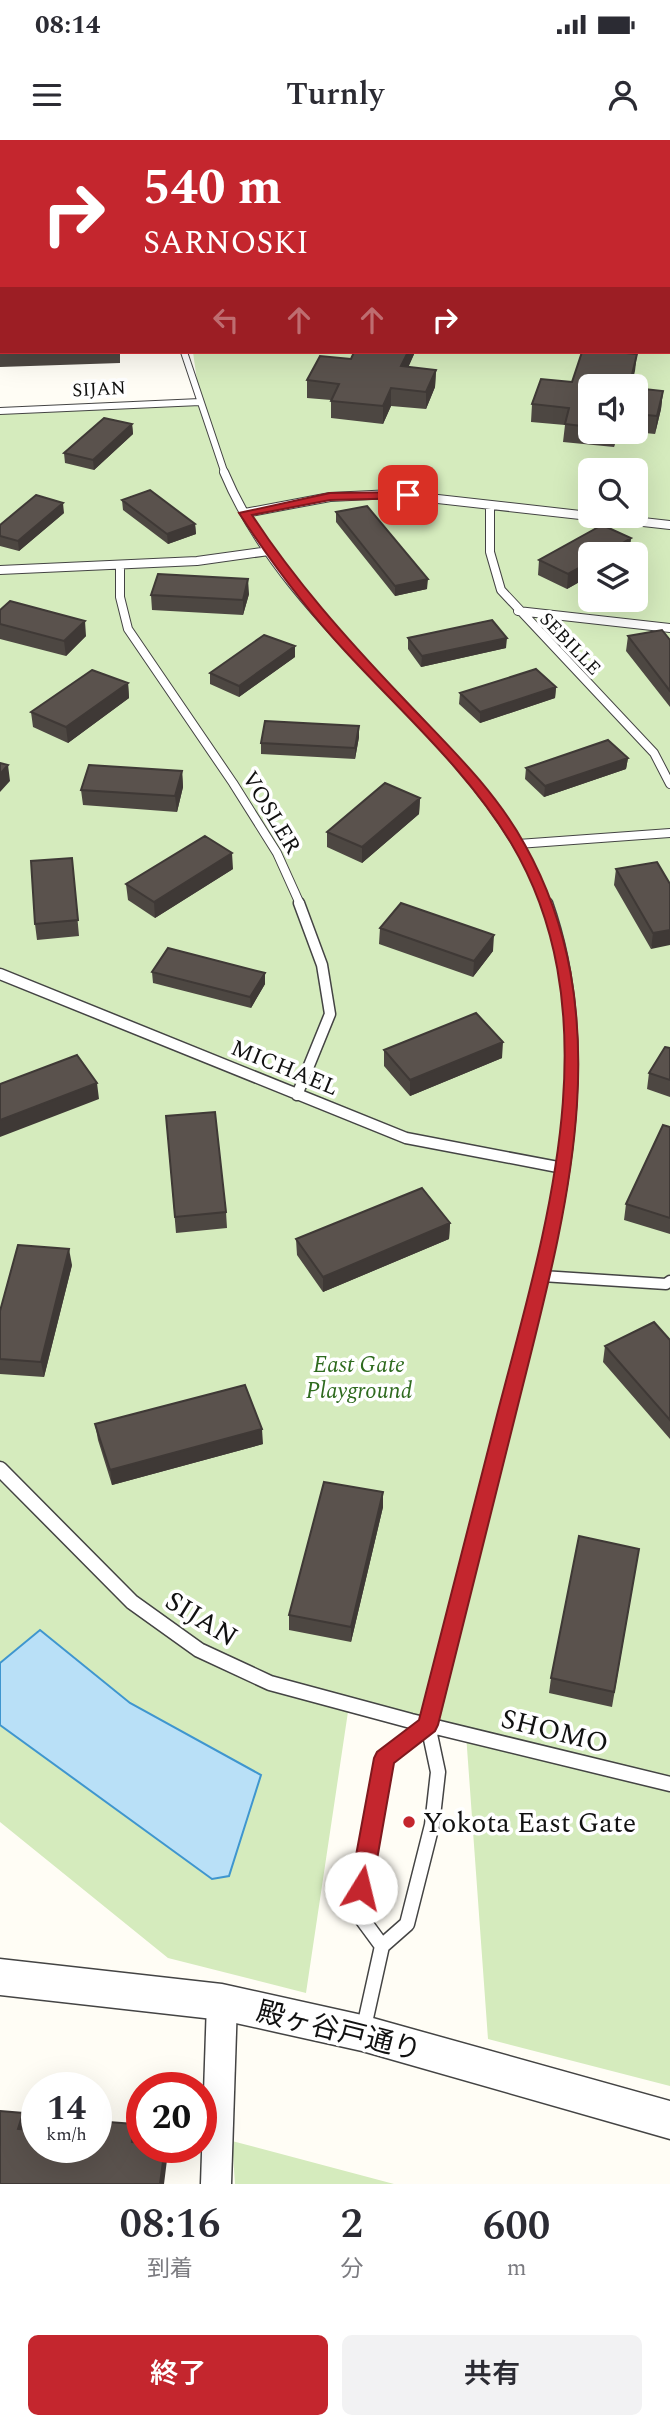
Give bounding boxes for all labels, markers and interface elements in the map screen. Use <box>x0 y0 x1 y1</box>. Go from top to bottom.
text: 08:14 <box>35 5 100 45</box>
text: Turnly <box>286 70 384 119</box>
icon: menu <box>28 76 66 114</box>
icon: person <box>604 76 642 114</box>
text: 540 m <box>143 151 282 226</box>
icon: right <box>28 168 119 259</box>
text: SARNOSKI <box>143 219 309 268</box>
icon: left <box>207 301 245 339</box>
icon: ahead <box>280 301 318 339</box>
icon: ahead <box>353 301 391 339</box>
icon: right <box>426 301 464 339</box>
street label: SIJAN <box>72 374 127 405</box>
map controls <box>578 374 648 612</box>
button: sound <box>578 374 648 444</box>
button: search <box>578 458 648 528</box>
pin <box>378 465 438 525</box>
icon: arrive <box>389 476 427 514</box>
button: layers <box>578 542 648 612</box>
street label: SEBILLE <box>532 606 608 682</box>
street label: VOSLER <box>232 764 310 862</box>
street label: MICHAEL <box>225 1031 343 1106</box>
park label: East Gate Playground <box>306 1348 412 1409</box>
street label: SIJAN <box>156 1580 246 1658</box>
street label: SHOMO <box>496 1697 613 1766</box>
place label: Yokota East Gate <box>423 1802 636 1845</box>
marker: Yokota East Gate <box>401 1814 417 1830</box>
position arrow <box>324 1851 398 1925</box>
street label: 殿ヶ谷戸通り <box>252 1990 425 2073</box>
speed limit sign: 20 <box>126 2072 217 2163</box>
text: 14 <box>47 2082 86 2135</box>
text: km/h <box>46 2121 87 2148</box>
text: 08:16 <box>120 2193 221 2256</box>
text: 2 <box>340 2193 363 2256</box>
text: 600 <box>483 2195 550 2258</box>
text: m <box>507 2251 527 2286</box>
text: 到着 <box>147 2252 193 2287</box>
text: 分 <box>340 2252 363 2287</box>
button: 終了 <box>28 2335 328 2415</box>
button: 共有 <box>342 2335 642 2415</box>

